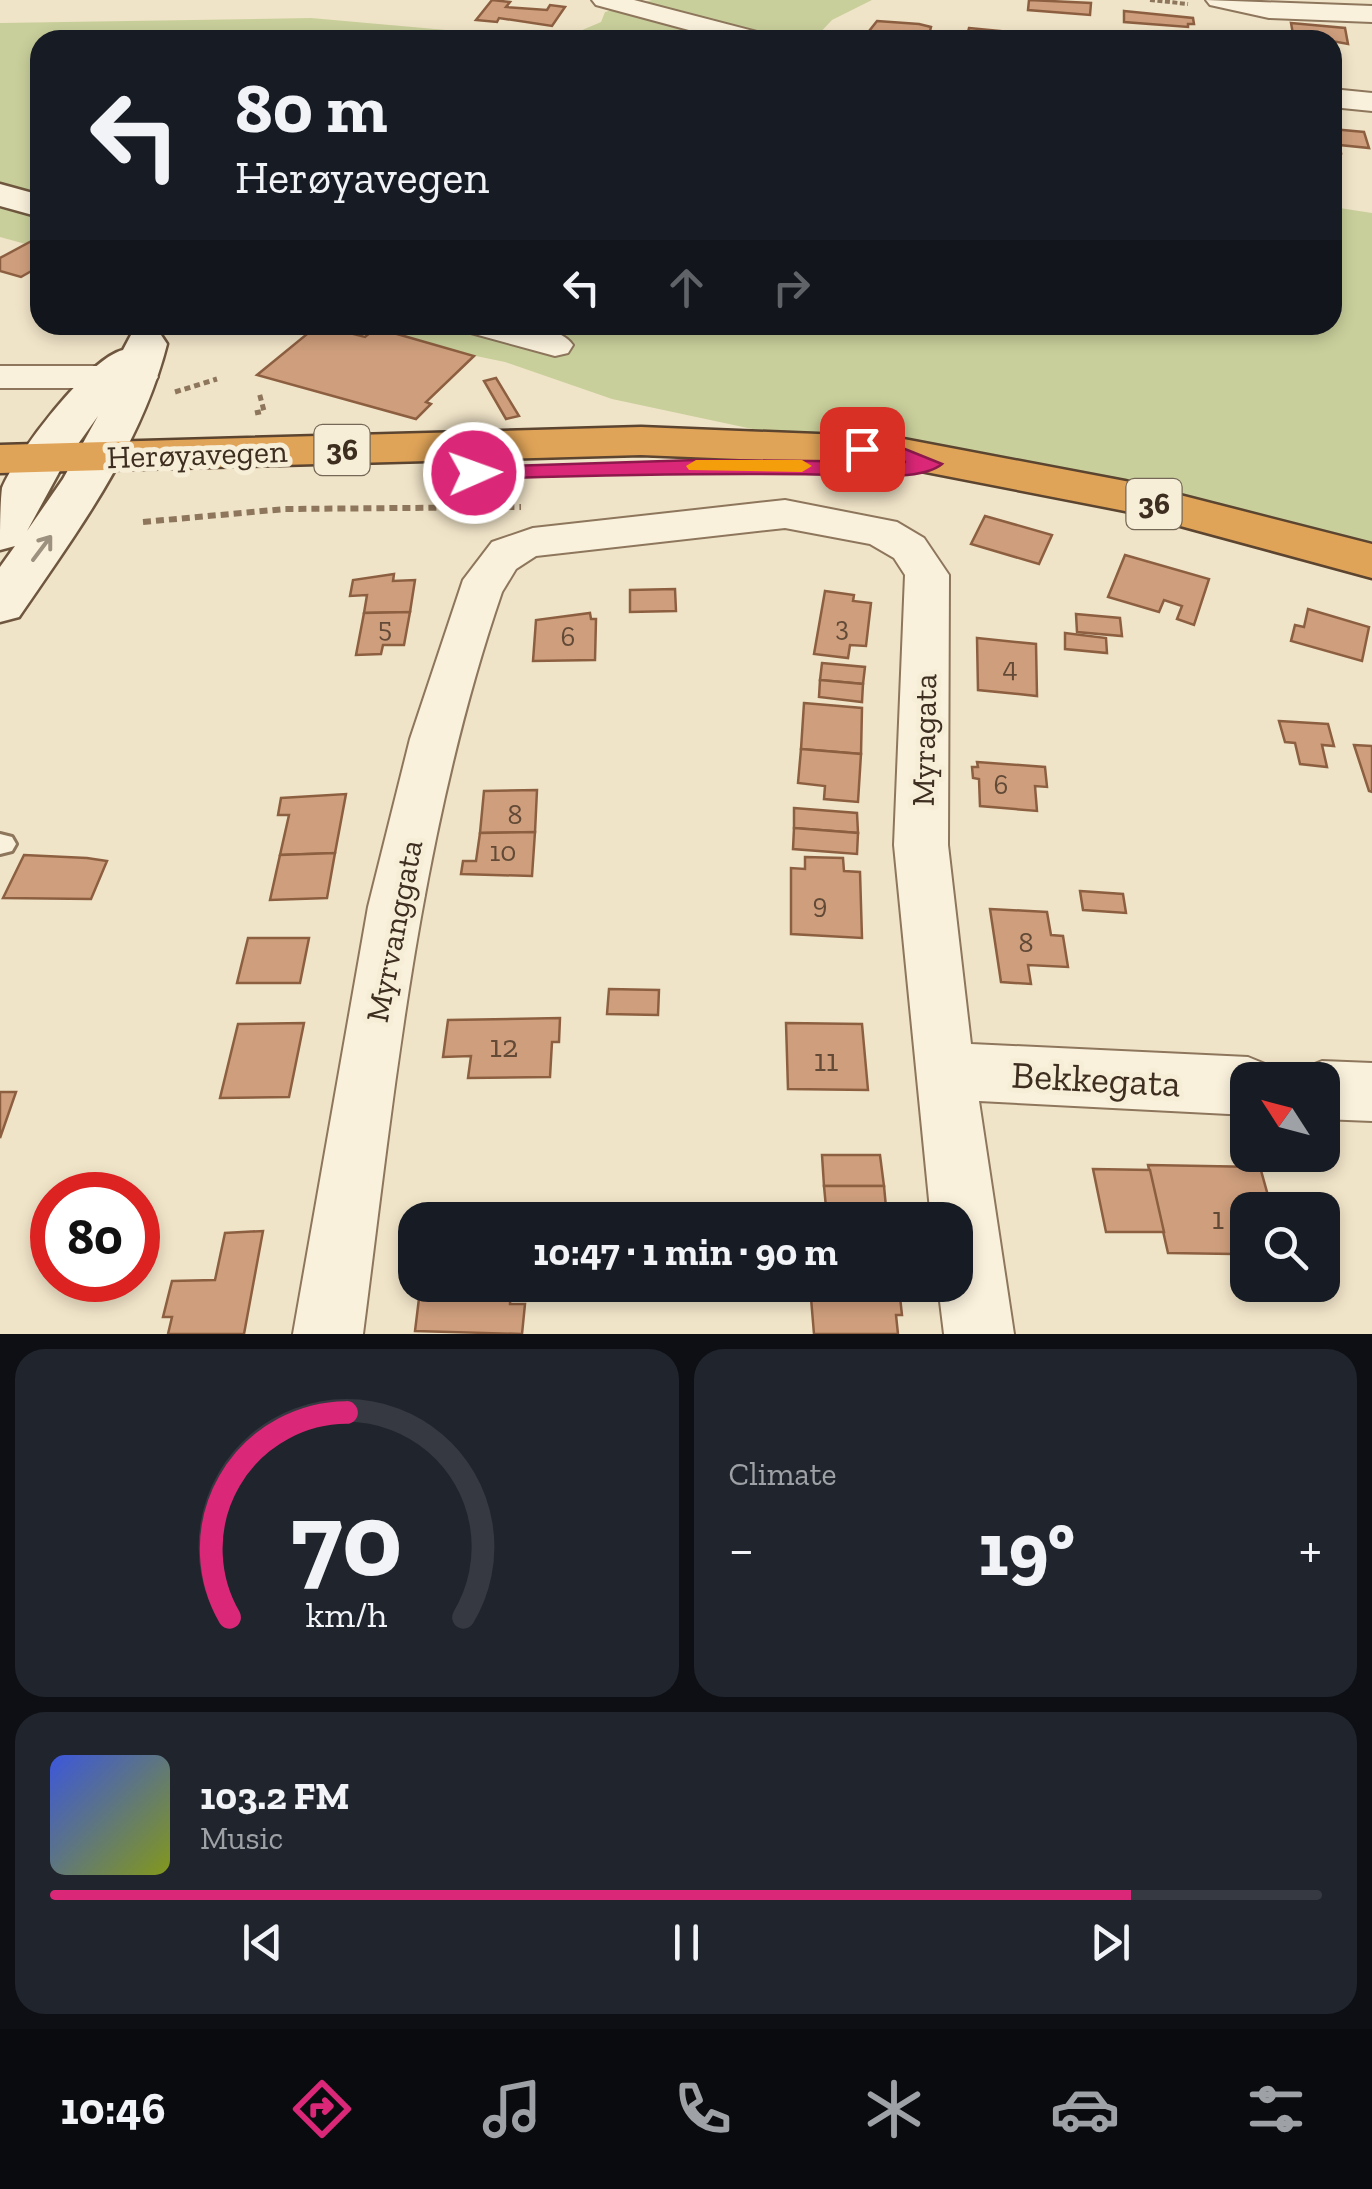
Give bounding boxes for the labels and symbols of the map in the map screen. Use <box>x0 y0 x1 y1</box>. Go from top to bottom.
pin <box>820 407 905 492</box>
position arrow <box>422 421 526 525</box>
road number: 36 <box>314 425 370 475</box>
street label: Herøyavegen <box>106 432 289 476</box>
road number: 36 <box>1126 479 1182 529</box>
one-way arrow <box>31 535 52 562</box>
house number: 3 <box>835 610 849 643</box>
house number: 5 <box>378 611 392 644</box>
house number: 6 <box>561 620 575 653</box>
house number: 4 <box>1002 651 1018 684</box>
street label: Myragata <box>904 673 944 807</box>
house number: 6 <box>994 768 1008 801</box>
house number: 8 <box>507 798 523 831</box>
house number: 10 <box>490 835 516 868</box>
street label: Myrvanggata <box>358 837 430 1025</box>
house number: 9 <box>813 887 827 920</box>
house number: 8 <box>1018 926 1034 959</box>
house number: 12 <box>490 1027 518 1065</box>
house number: 11 <box>814 1041 838 1079</box>
street label: Bekkegata <box>1010 1052 1182 1106</box>
north arrow <box>1230 1062 1340 1172</box>
speed limit sign: 80 <box>30 1172 160 1302</box>
house number: 1 <box>1212 1199 1224 1237</box>

